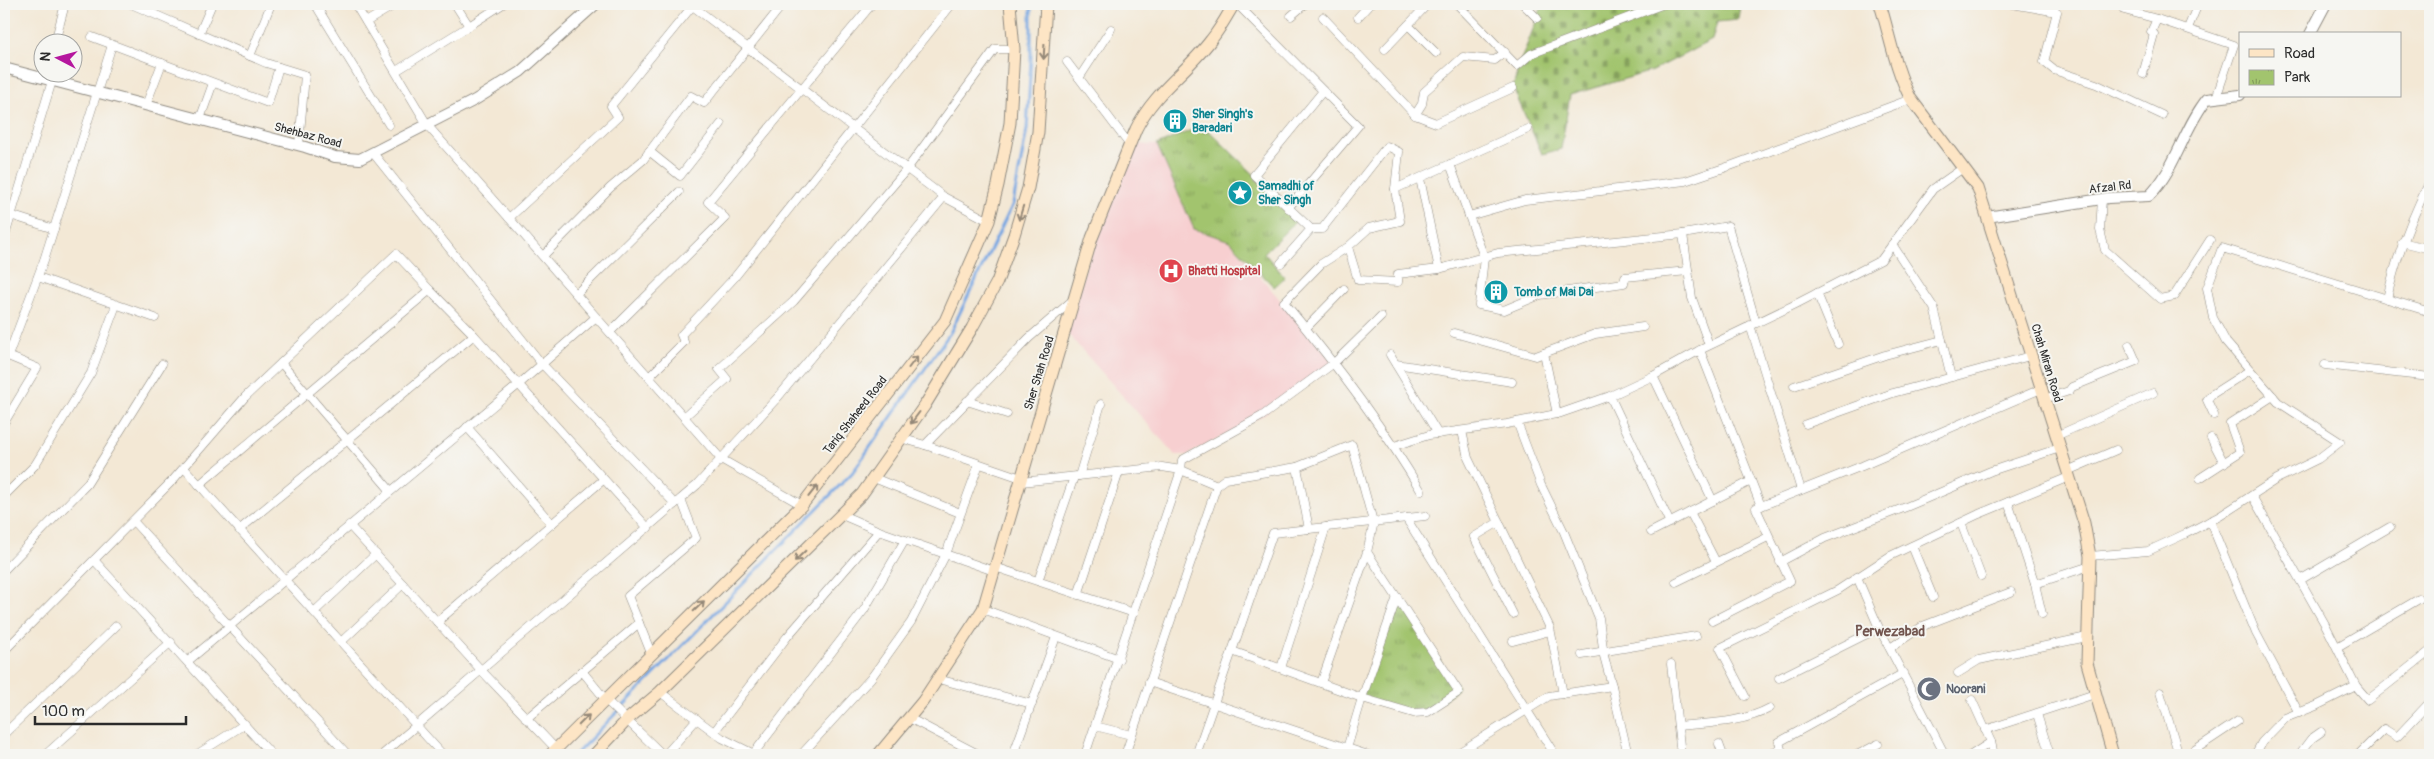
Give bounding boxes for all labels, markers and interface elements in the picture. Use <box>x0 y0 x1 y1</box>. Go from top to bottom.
north arrow <box>32 32 82 82</box>
legend <box>2239 32 2402 98</box>
one-way arrow <box>1040 44 1049 60</box>
text: Road <box>2284 44 2315 63</box>
text: N <box>37 51 55 62</box>
text: Park <box>2284 68 2311 87</box>
place label: Sher Singh's Baradari <box>1192 107 1253 136</box>
building icon: Sher Singh's Baradari <box>1162 108 1188 134</box>
street label: Shehbaz Road <box>272 119 343 152</box>
street label: Afzal Rd <box>2088 178 2132 197</box>
place label: Samadhi of Sher Singh <box>1258 179 1315 208</box>
place icon: Samadhi of Sher Singh <box>1227 180 1253 206</box>
one-way arrow <box>1015 204 1025 220</box>
hospital icon: Bhatti Hospital <box>1158 258 1184 284</box>
place label: Bhatti Hospital <box>1188 264 1261 279</box>
building icon: Tomb of Mai Dai <box>1483 279 1509 305</box>
place label: Tomb of Mai Dai <box>1513 285 1593 300</box>
street label: Chah Miran Road <box>2027 322 2066 404</box>
street label: Sher Shah Road <box>1021 334 1058 412</box>
one-way arrow <box>908 355 918 369</box>
street label: Tariq Shaheed Road <box>820 373 891 457</box>
one-way arrow <box>910 411 920 425</box>
one-way arrow <box>808 484 819 497</box>
one-way arrow <box>794 550 806 562</box>
one-way arrow <box>693 600 705 612</box>
district label: Perwezabad <box>1855 623 1925 640</box>
mosque icon: Noorani <box>1916 676 1942 702</box>
place label: Noorani <box>1946 682 1985 697</box>
scale bar <box>35 694 186 726</box>
text: 100 m <box>42 702 85 721</box>
one-way arrow <box>578 714 590 727</box>

